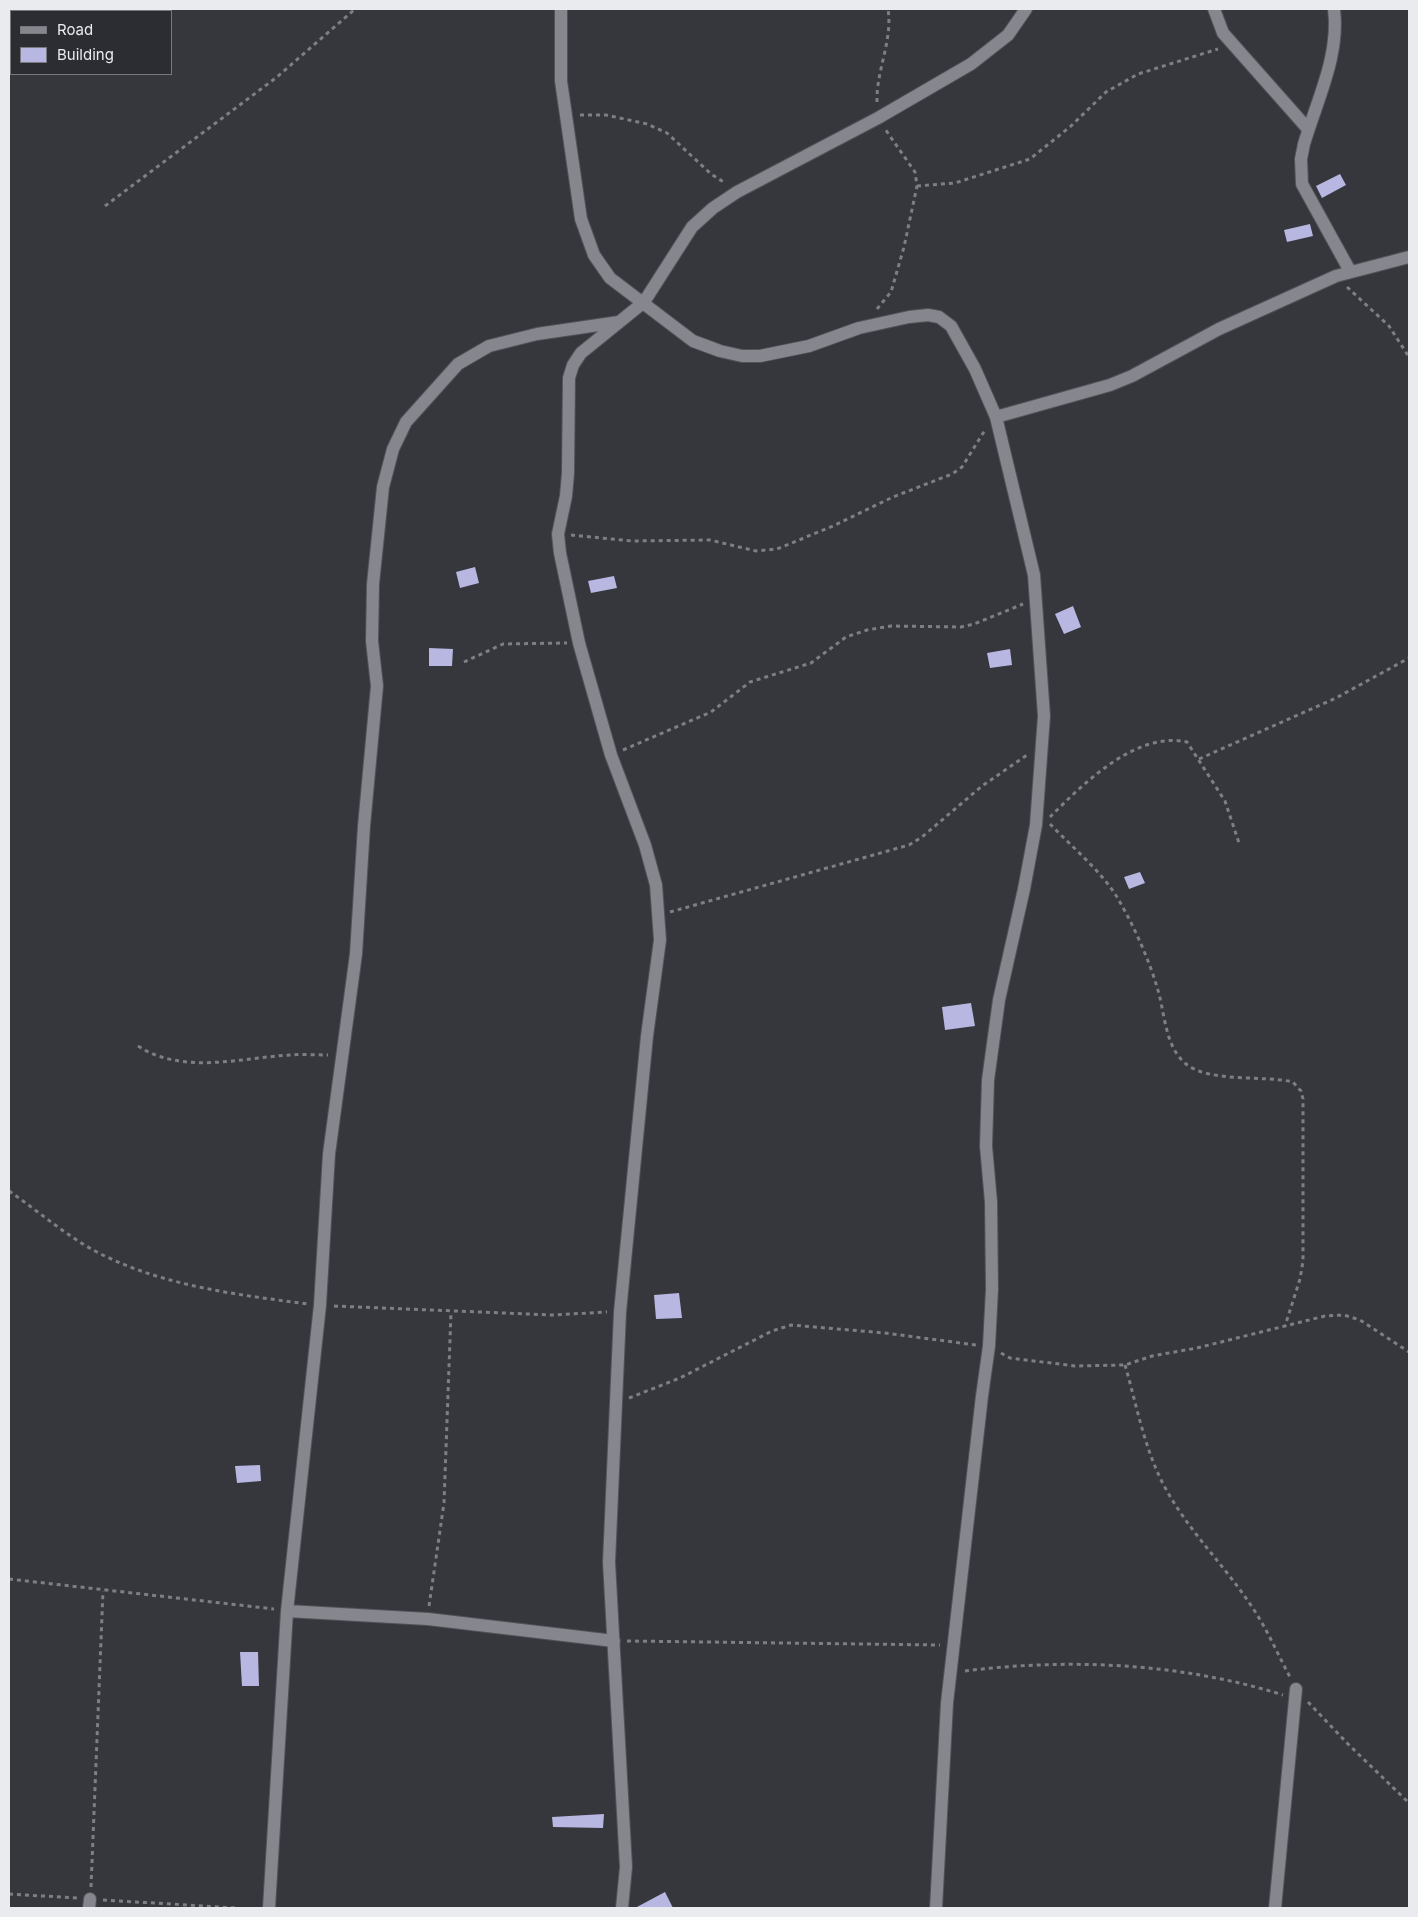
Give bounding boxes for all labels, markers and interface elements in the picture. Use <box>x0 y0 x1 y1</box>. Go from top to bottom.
legend <box>10 10 172 75</box>
text: Road <box>57 20 93 39</box>
text: Building <box>57 45 114 64</box>

